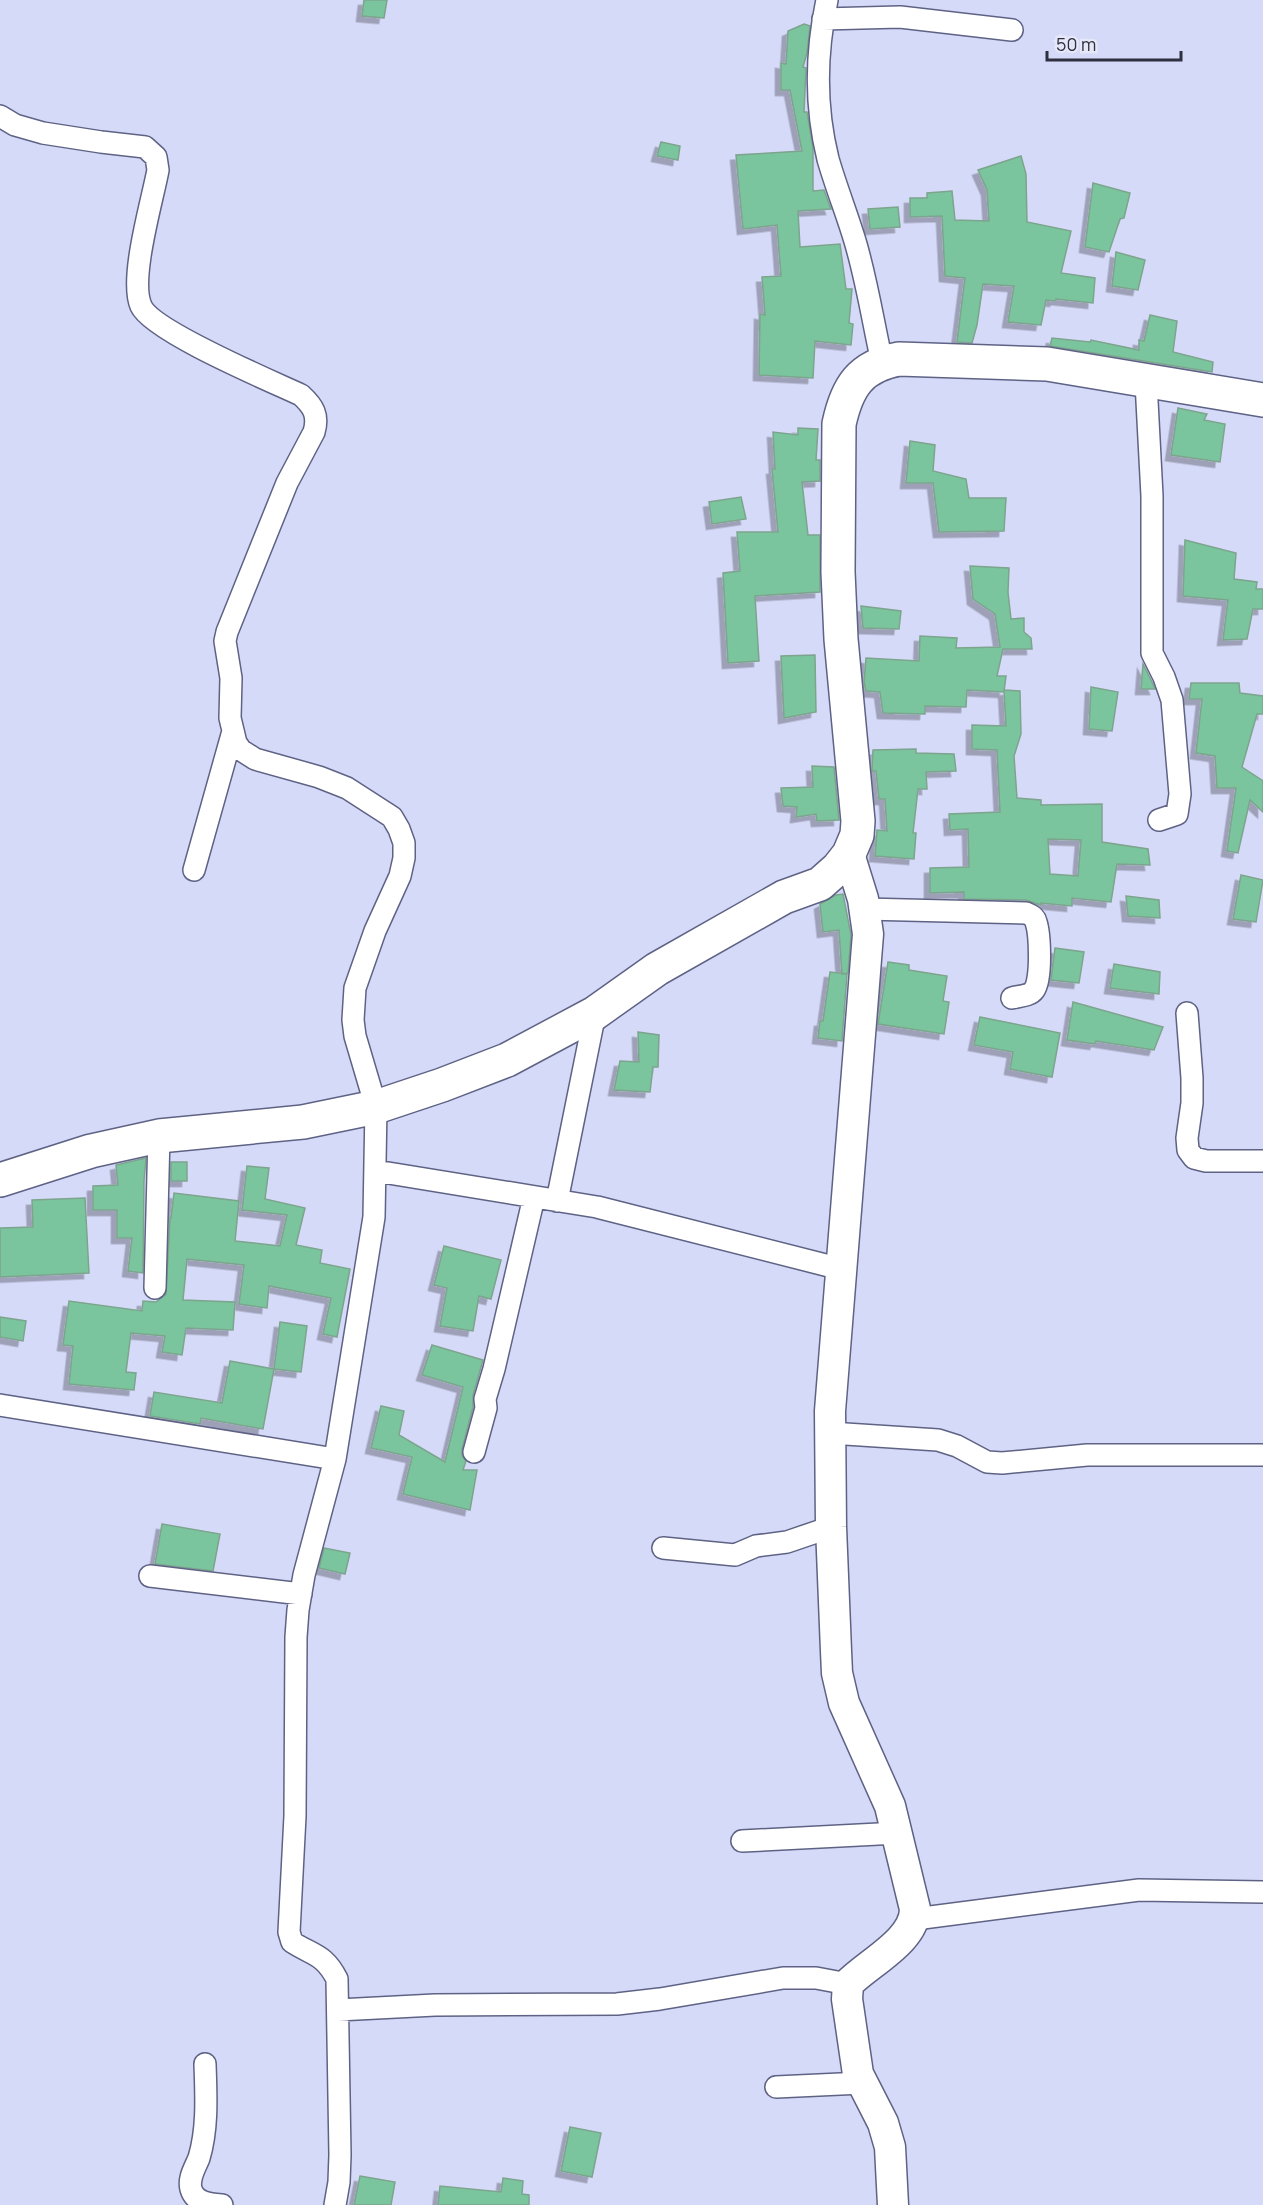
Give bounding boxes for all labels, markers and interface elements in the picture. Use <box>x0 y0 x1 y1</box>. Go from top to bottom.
scale bar <box>1047 24 1180 62</box>
text: 50 m <box>1056 32 1096 56</box>

